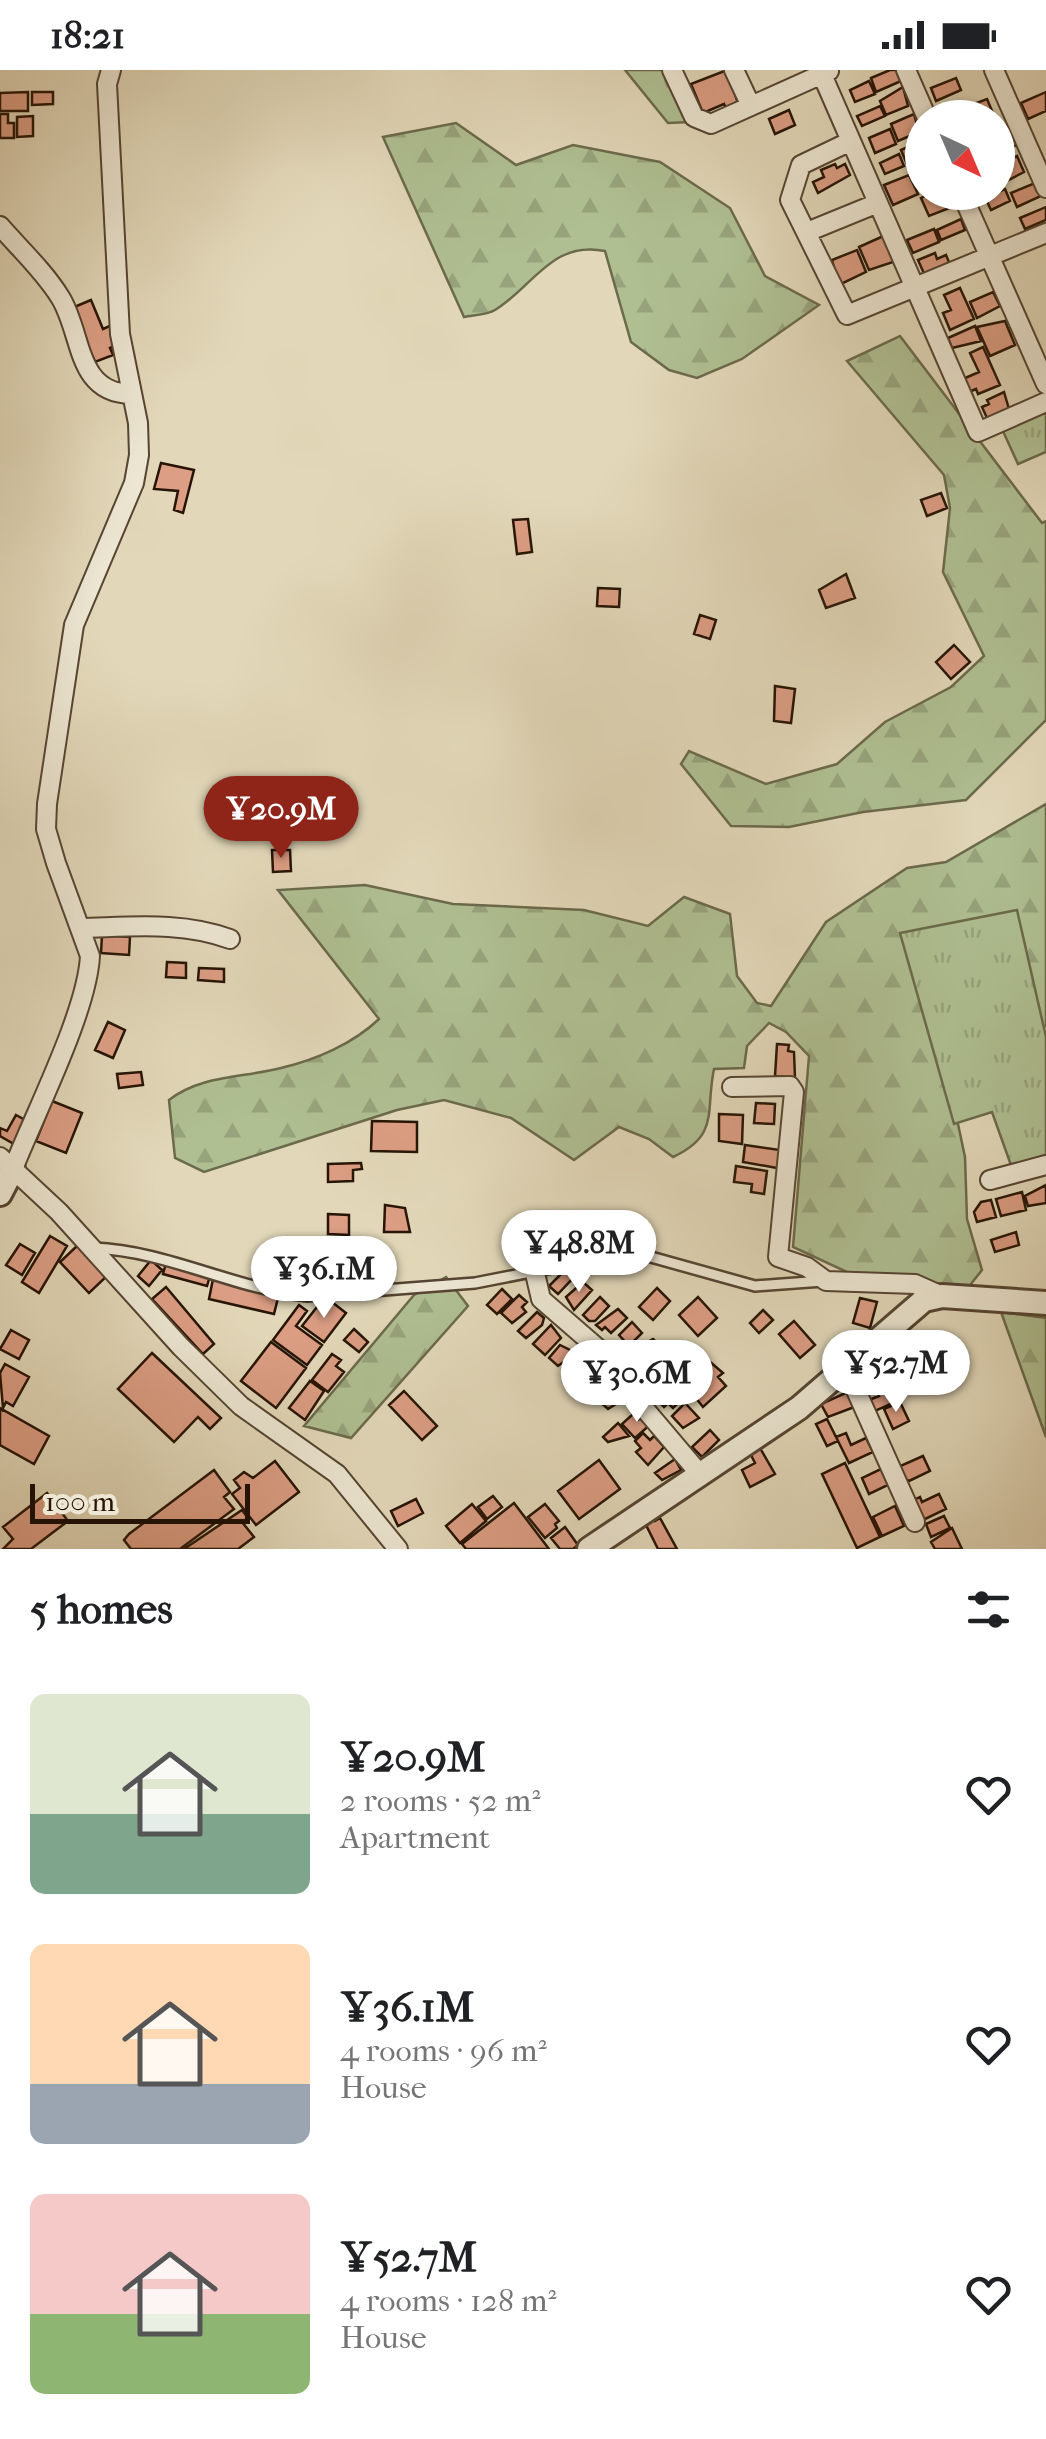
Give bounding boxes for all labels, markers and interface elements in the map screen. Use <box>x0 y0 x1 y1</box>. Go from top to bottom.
text: 18:21 <box>50 13 125 58</box>
north arrow <box>905 100 1015 210</box>
map controls <box>905 100 1015 210</box>
pin: ¥20.9M <box>200 776 362 861</box>
text: ¥20.9M <box>226 790 336 827</box>
pin: ¥48.8M <box>498 1210 660 1295</box>
text: ¥48.8M <box>523 1224 635 1261</box>
pin: ¥36.1M <box>243 1236 405 1321</box>
text: ¥36.1M <box>273 1250 375 1287</box>
pin: ¥52.7M <box>815 1330 977 1415</box>
pin: ¥30.6M <box>556 1340 718 1425</box>
text: ¥52.7M <box>844 1344 948 1381</box>
text: ¥30.6M <box>583 1354 691 1391</box>
scale bar <box>30 1479 250 1524</box>
text: 100 m <box>45 1485 115 1518</box>
icon: filters <box>961 1582 1016 1637</box>
text: 5 homes <box>30 1585 173 1634</box>
text: ¥20.9M <box>340 1733 485 1782</box>
icon: home <box>110 1734 230 1854</box>
icon: heart <box>961 1767 1016 1822</box>
text: 2 rooms · 52 m² <box>340 1782 540 1819</box>
text: Apartment <box>340 1819 490 1856</box>
text: ¥36.1M <box>340 1983 474 2032</box>
icon: home <box>110 1984 230 2104</box>
icon: heart <box>961 2017 1016 2072</box>
text: 4 rooms · 96 m² <box>340 2032 547 2069</box>
text: House <box>340 2069 427 2106</box>
text: ¥52.7M <box>340 2233 477 2282</box>
icon: home <box>110 2234 230 2354</box>
icon: heart <box>961 2267 1016 2322</box>
text: 4 rooms · 128 m² <box>340 2282 557 2319</box>
text: House <box>340 2319 427 2356</box>

